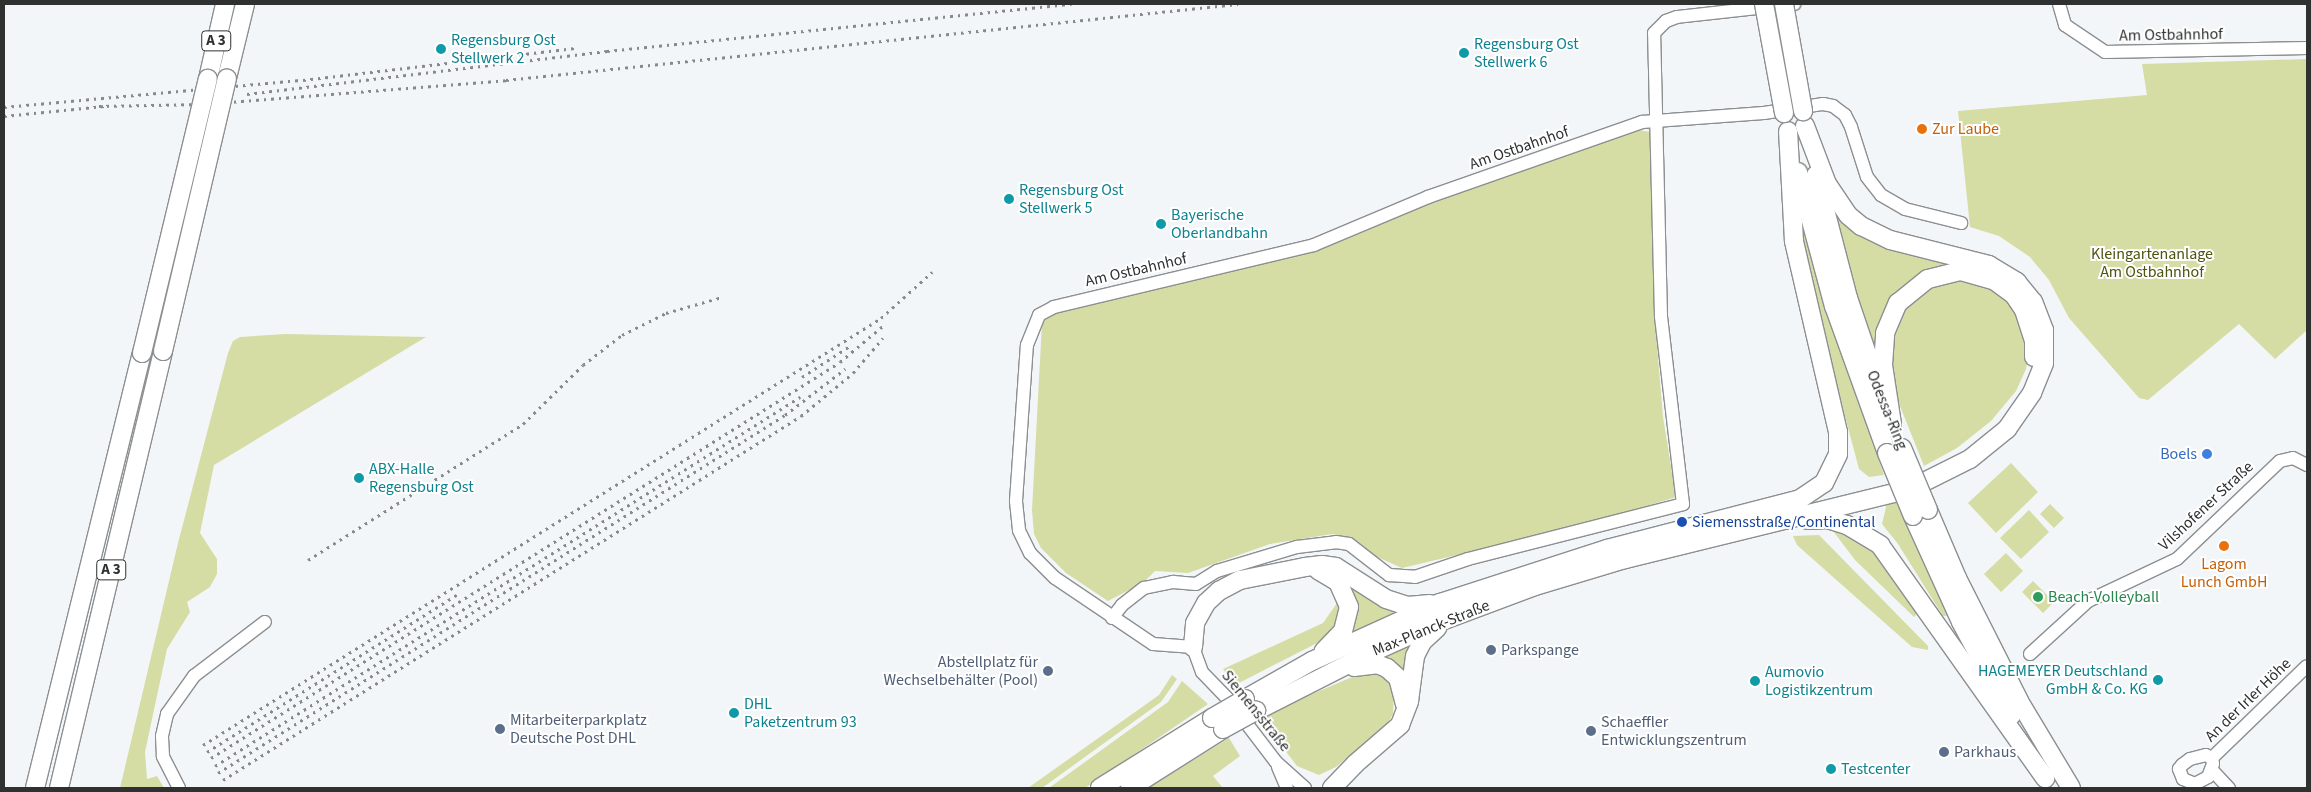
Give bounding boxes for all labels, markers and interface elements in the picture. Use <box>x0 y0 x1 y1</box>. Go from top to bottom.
street label: Am Ostbahnhof <box>2119 24 2223 46</box>
road number: A 3 <box>201 28 231 54</box>
place label: Regensburg Ost Stellwerk 2 <box>451 30 556 68</box>
place label: Regensburg Ost Stellwerk 6 <box>1474 34 1579 72</box>
marker: Regensburg Ost Stellwerk 2 <box>435 43 447 55</box>
marker: Regensburg Ost Stellwerk 6 <box>1458 47 1470 59</box>
place label: Zur Laube <box>1932 119 1999 139</box>
street label: Am Ostbahnhof <box>1467 122 1571 174</box>
marker: Zur Laube <box>1916 123 1928 135</box>
place label: Regensburg Ost Stellwerk 5 <box>1019 180 1124 218</box>
marker: Regensburg Ost Stellwerk 5 <box>1003 193 1015 205</box>
place label: Bayerische Oberlandbahn <box>1171 205 1268 243</box>
marker: Bayerische Oberlandbahn <box>1155 218 1167 230</box>
park label: Kleingartenanlage Am Ostbahnhof <box>2091 244 2213 282</box>
street label: Am Ostbahnhof <box>1083 249 1189 291</box>
street label: Odessa-Ring <box>1862 368 1912 452</box>
place label: Boels <box>2160 444 2197 464</box>
marker: Boels <box>2201 448 2213 460</box>
street label: Vilshofener Straße <box>2155 457 2257 555</box>
place label: ABX-Halle Regensburg Ost <box>369 459 474 497</box>
marker: ABX-Halle Regensburg Ost <box>353 472 365 484</box>
place label: Siemensstraße/Continental <box>1692 512 1875 532</box>
marker: Siemensstraße/Continental <box>1676 516 1688 528</box>
marker: Lagom Lunch GmbH <box>2218 540 2230 552</box>
place label: Lagom Lunch GmbH <box>2181 554 2267 592</box>
road number: A 3 <box>96 558 126 582</box>
place label: Beach-Volleyball <box>2048 587 2159 607</box>
marker: Beach-Volleyball <box>2032 591 2044 603</box>
street label: Max-Planck-Straße <box>1370 596 1492 660</box>
place label: Parkspange <box>1501 640 1579 660</box>
marker: Parkspange <box>1485 644 1497 656</box>
place label: Abstellplatz für Wechselbehälter (Pool) <box>883 652 1038 690</box>
street label: An der Irler Höhe <box>2201 654 2295 746</box>
place label: HAGEMEYER Deutschland GmbH & Co. KG <box>1978 661 2148 699</box>
place label: Aumovio Logistikzentrum <box>1765 662 1873 700</box>
marker: Abstellplatz für Wechselbehälter (Pool) <box>1042 665 1054 677</box>
street label: Siemensstraße <box>1217 666 1295 756</box>
marker: HAGEMEYER Deutschland GmbH & Co. KG <box>2152 674 2164 686</box>
marker: Aumovio Logistikzentrum <box>1749 675 1761 687</box>
place label: DHL Paketzentrum 93 <box>744 694 857 732</box>
marker: DHL Paketzentrum 93 <box>728 707 740 719</box>
place label: Mitarbeiterparkplatz Deutsche Post DHL <box>510 710 647 748</box>
place label: Schaeffler Entwicklungszentrum <box>1601 712 1747 750</box>
marker: Mitarbeiterparkplatz Deutsche Post DHL <box>494 723 506 735</box>
marker: Schaeffler Entwicklungszentrum <box>1585 725 1597 737</box>
place label: Parkhaus <box>1954 742 2016 762</box>
marker: Parkhaus <box>1938 746 1950 758</box>
place label: Testcenter <box>1841 759 1910 779</box>
marker: Testcenter <box>1825 763 1837 775</box>

